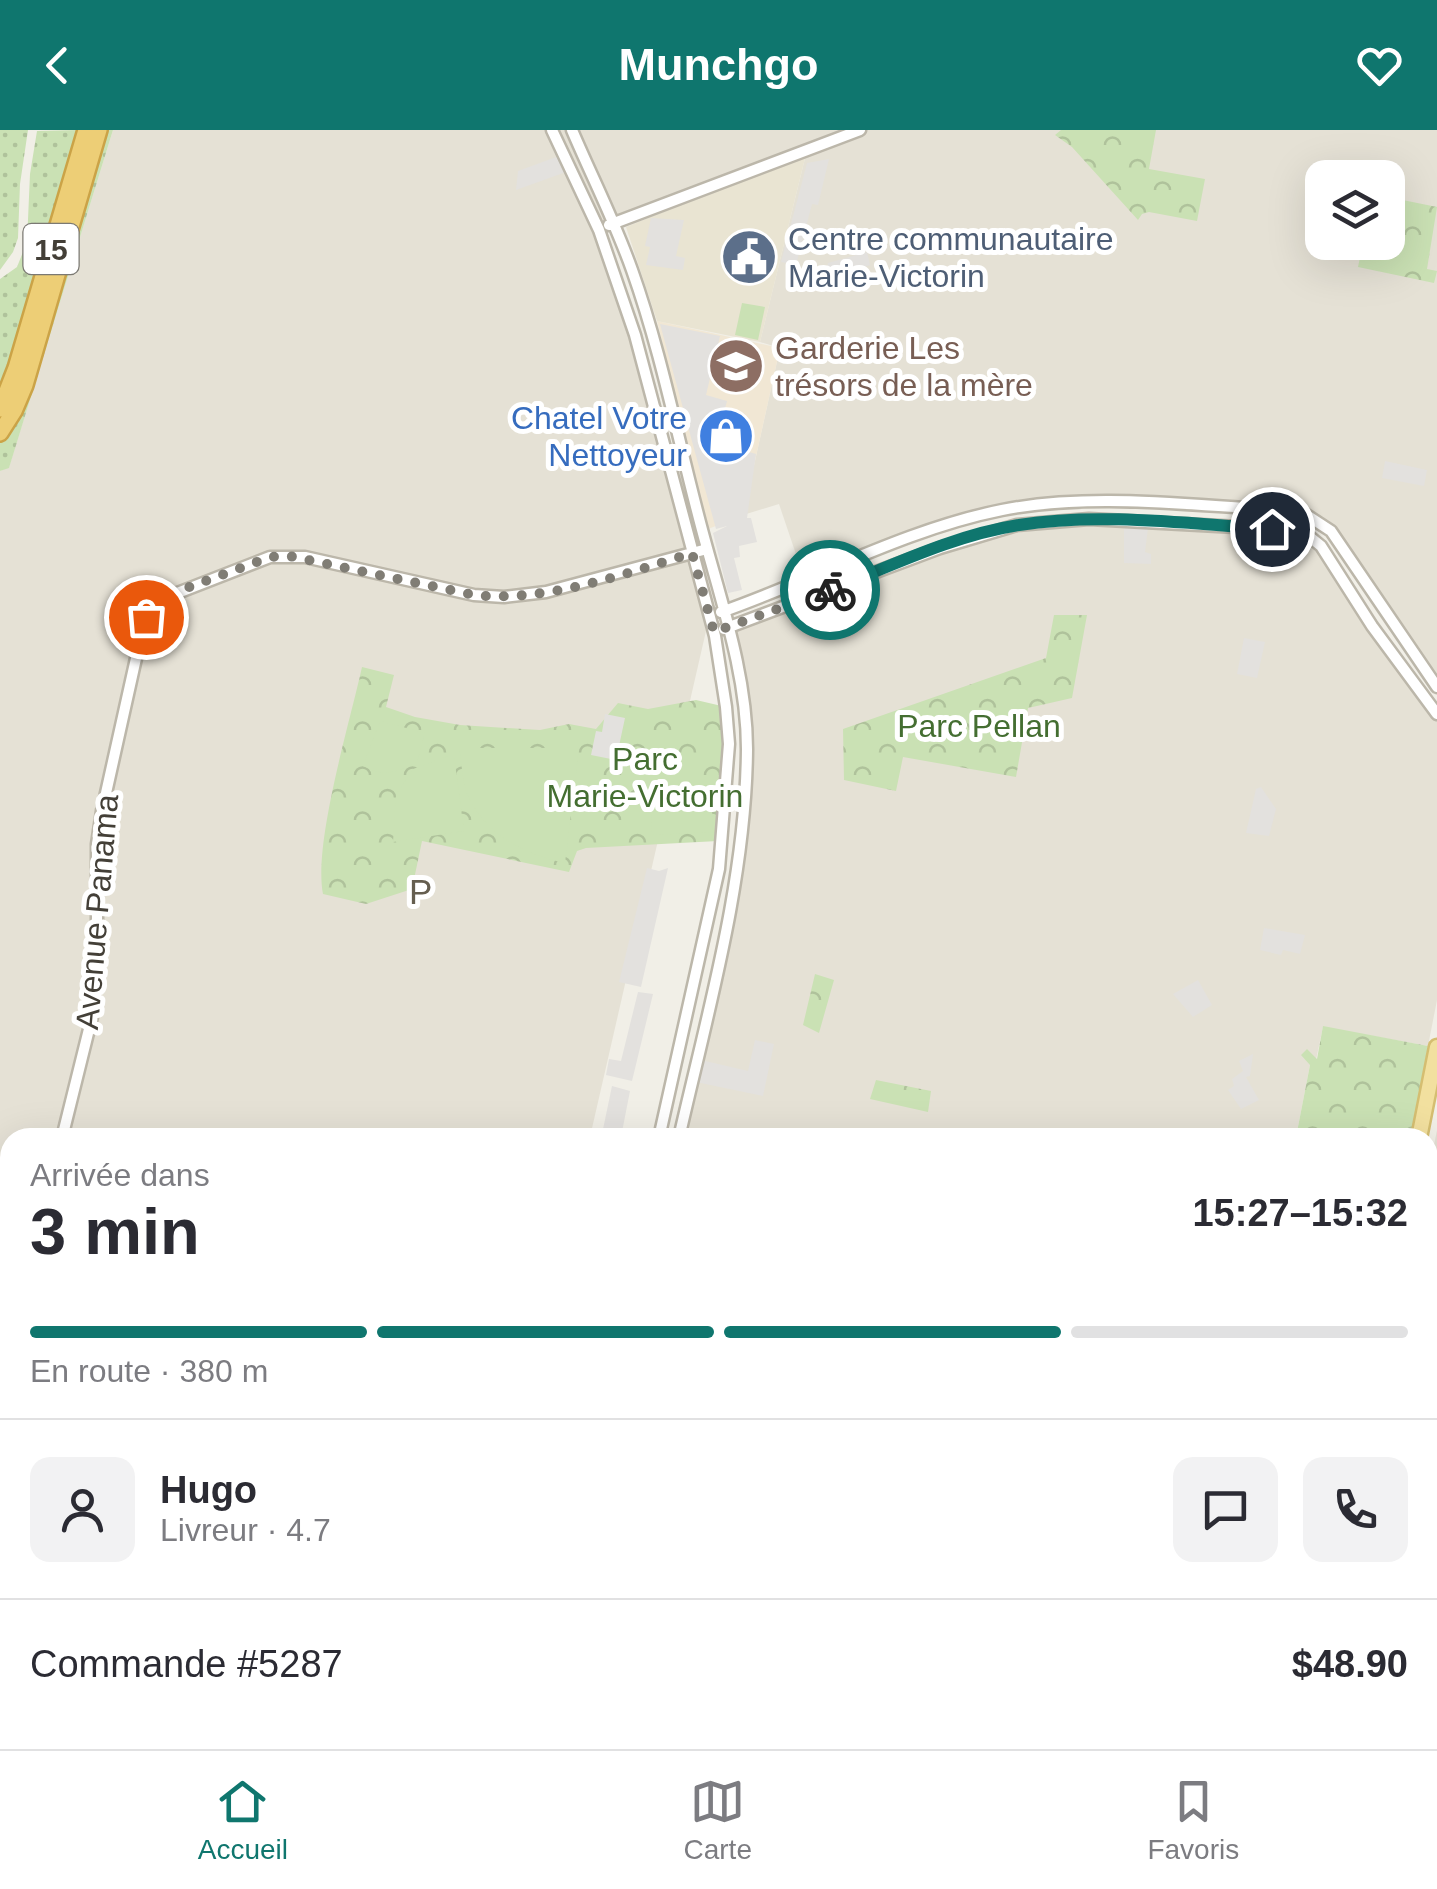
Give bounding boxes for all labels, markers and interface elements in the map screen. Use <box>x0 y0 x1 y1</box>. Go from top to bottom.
icon: back <box>30 38 85 93</box>
icon: heart <box>1352 38 1407 93</box>
text: Munchgo <box>619 39 818 90</box>
map controls <box>1305 160 1405 260</box>
button: layers <box>1305 160 1405 260</box>
place label: Centre communautaire Marie-Victorin <box>788 221 1113 294</box>
road number: 15 <box>23 224 78 274</box>
public building icon: Centre communautaire Marie-Victorin <box>719 227 779 287</box>
place label: Garderie Les trésors de la mère <box>775 330 1033 403</box>
school or university icon: Garderie Les trésors de la mère <box>706 336 766 396</box>
place label: Chatel Votre Nettoyeur <box>511 400 687 473</box>
shop icon: Chatel Votre Nettoyeur <box>696 406 756 466</box>
pin <box>1230 487 1315 572</box>
icon: home <box>1245 502 1300 557</box>
courier <box>780 540 880 640</box>
icon: bike <box>803 563 858 618</box>
pin <box>104 575 189 660</box>
icon: bag <box>119 590 174 645</box>
park label: Parc Pellan <box>897 708 1061 744</box>
park label: Parc Marie-Victorin <box>547 741 743 814</box>
street label: Avenue Panama <box>69 793 125 1031</box>
district label: P <box>409 872 435 911</box>
text: Arrivée dans <box>30 1157 210 1193</box>
text: 15:27–15:32 <box>1192 1192 1408 1234</box>
text: 3 min <box>30 1195 200 1268</box>
text: En route · 380 m <box>30 1353 268 1389</box>
button: person <box>30 1457 135 1562</box>
button: chat <box>1173 1457 1278 1562</box>
button: phone <box>1303 1457 1408 1562</box>
text: Hugo <box>160 1469 257 1511</box>
text: Livreur · 4.7 <box>160 1512 331 1548</box>
text: Commande #5287 <box>30 1643 343 1685</box>
text: $48.90 <box>1292 1643 1408 1685</box>
tab: Accueil <box>198 1774 288 1866</box>
tab: Carte <box>683 1774 752 1866</box>
tab: Favoris <box>1147 1774 1239 1866</box>

